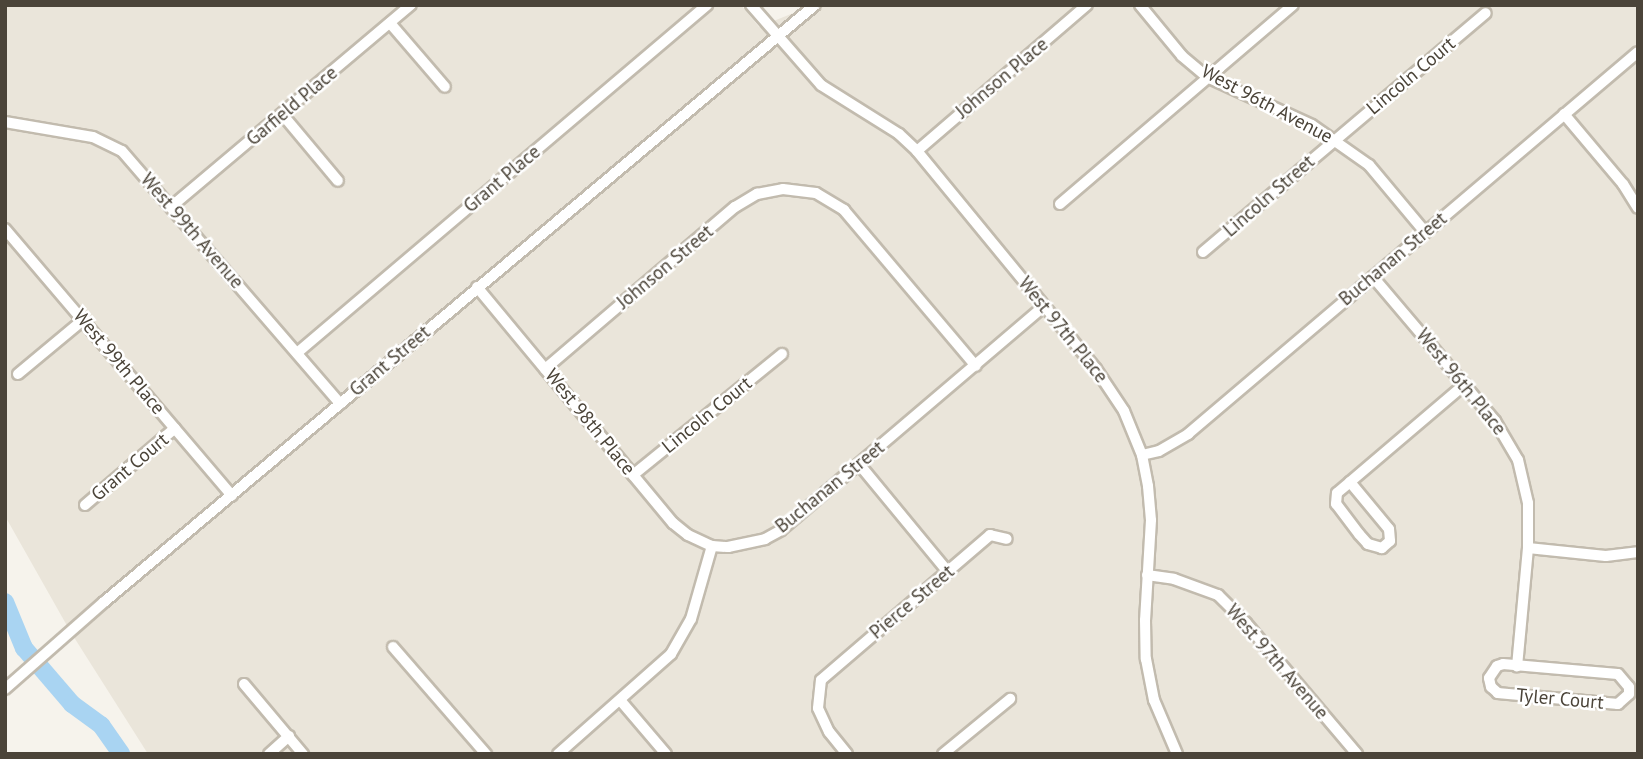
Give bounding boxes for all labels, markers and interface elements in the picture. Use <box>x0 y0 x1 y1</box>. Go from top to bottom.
street label: Lincoln Court <box>1362 32 1460 120</box>
street label: Johnson Place <box>951 33 1053 123</box>
street label: West 96th Avenue <box>1197 60 1337 148</box>
street label: Garfield Place <box>242 61 342 151</box>
street label: Grant Place <box>459 140 545 218</box>
street label: Lincoln Street <box>1219 150 1319 242</box>
street label: West 99th Avenue <box>135 168 249 294</box>
street label: Buchanan Street <box>1335 207 1451 311</box>
street label: Johnson Street <box>612 220 718 314</box>
street label: West 97th Place <box>1013 272 1113 388</box>
street label: West 99th Place <box>68 305 170 419</box>
street label: Grant Street <box>345 321 435 401</box>
street label: West 96th Place <box>1411 324 1511 440</box>
street label: West 98th Place <box>540 364 640 480</box>
street label: Lincoln Court <box>658 372 756 458</box>
street label: Grant Court <box>87 428 173 506</box>
street label: Buchanan Street <box>771 436 889 538</box>
street label: Pierce Street <box>865 560 959 644</box>
street label: West 97th Avenue <box>1221 600 1333 724</box>
street label: Tyler Court <box>1515 684 1605 714</box>

